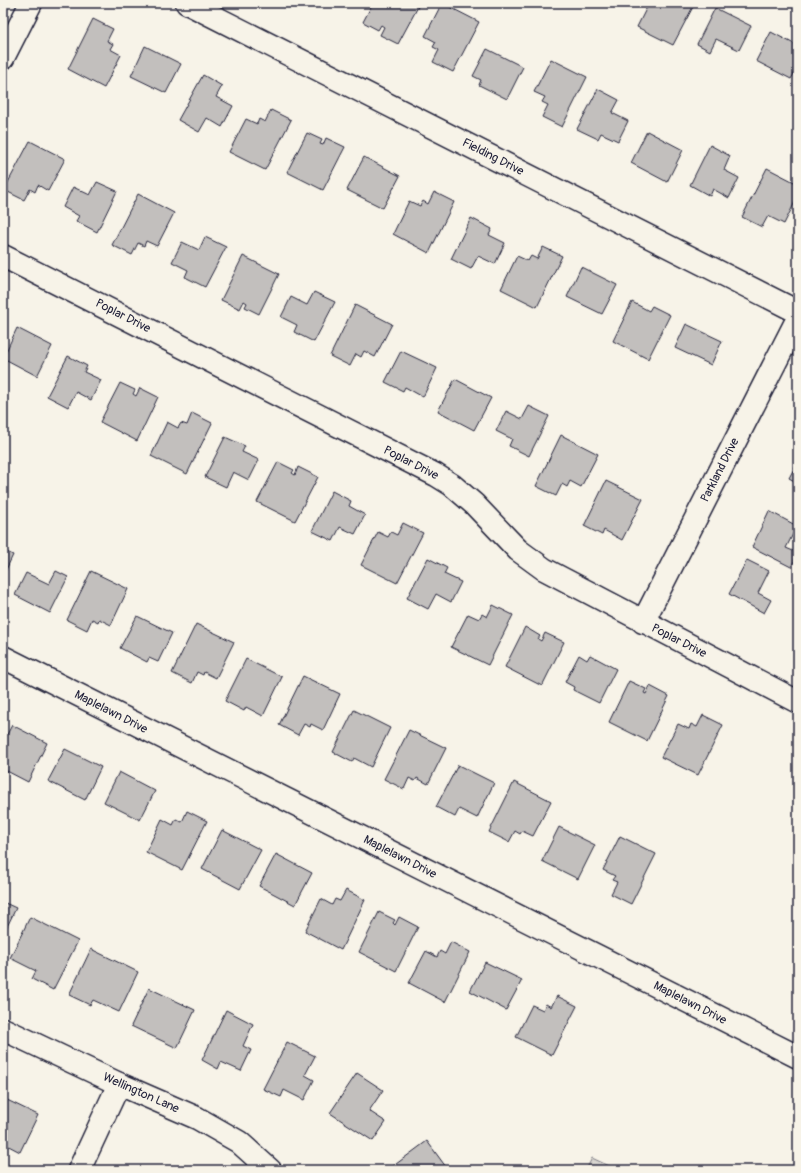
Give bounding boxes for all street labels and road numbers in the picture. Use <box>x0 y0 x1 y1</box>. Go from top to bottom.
street label: Fielding Drive <box>460 135 526 179</box>
street label: Poplar Drive <box>93 296 153 336</box>
street label: Parkland Drive <box>697 435 743 505</box>
street label: Poplar Drive <box>381 443 441 483</box>
street label: Poplar Drive <box>649 621 709 661</box>
street label: Maplelawn Drive <box>72 687 150 737</box>
street label: Maplelawn Drive <box>361 832 439 882</box>
street label: Maplelawn Drive <box>651 978 729 1028</box>
street label: Wellington Lane <box>101 1069 182 1117</box>

